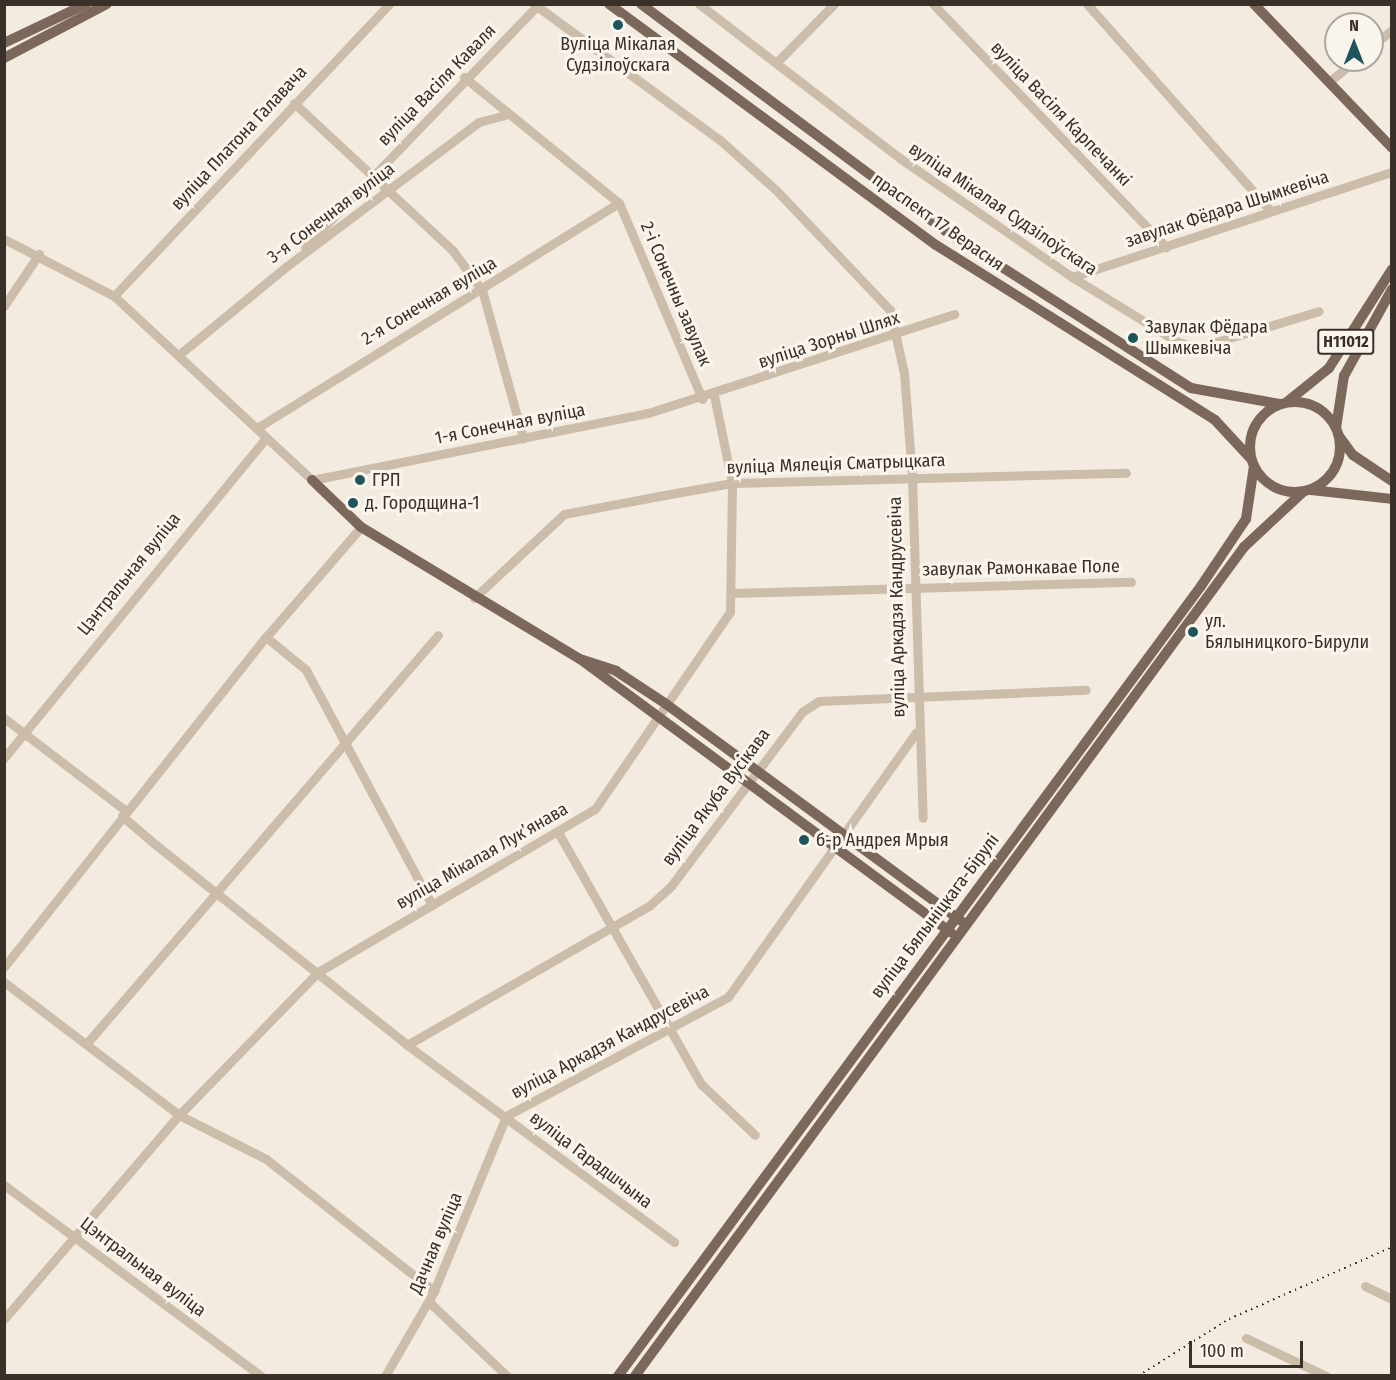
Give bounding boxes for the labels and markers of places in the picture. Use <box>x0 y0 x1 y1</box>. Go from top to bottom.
marker: Вуліца Мікалая Судзілоўскага <box>611 18 625 32</box>
place label: Вуліца Мікалая Судзілоўскага <box>560 34 676 76</box>
place label: Завулак Фёдара Шымкевіча <box>1145 317 1268 360</box>
marker: Завулак Фёдара Шымкевіча <box>1126 331 1140 345</box>
place label: ГРП <box>372 469 401 491</box>
marker: ГРП <box>353 473 367 487</box>
place label: д. Городщина-1 <box>365 492 479 514</box>
marker: д. Городщина-1 <box>346 496 360 510</box>
place label: ул. Бялыницкого-Бирули <box>1205 611 1369 654</box>
marker: ул. Бялыницкого-Бирули <box>1186 625 1200 639</box>
place label: б-р Андрея Мрыя <box>816 829 949 851</box>
marker: б-р Андрея Мрыя <box>797 833 811 847</box>

